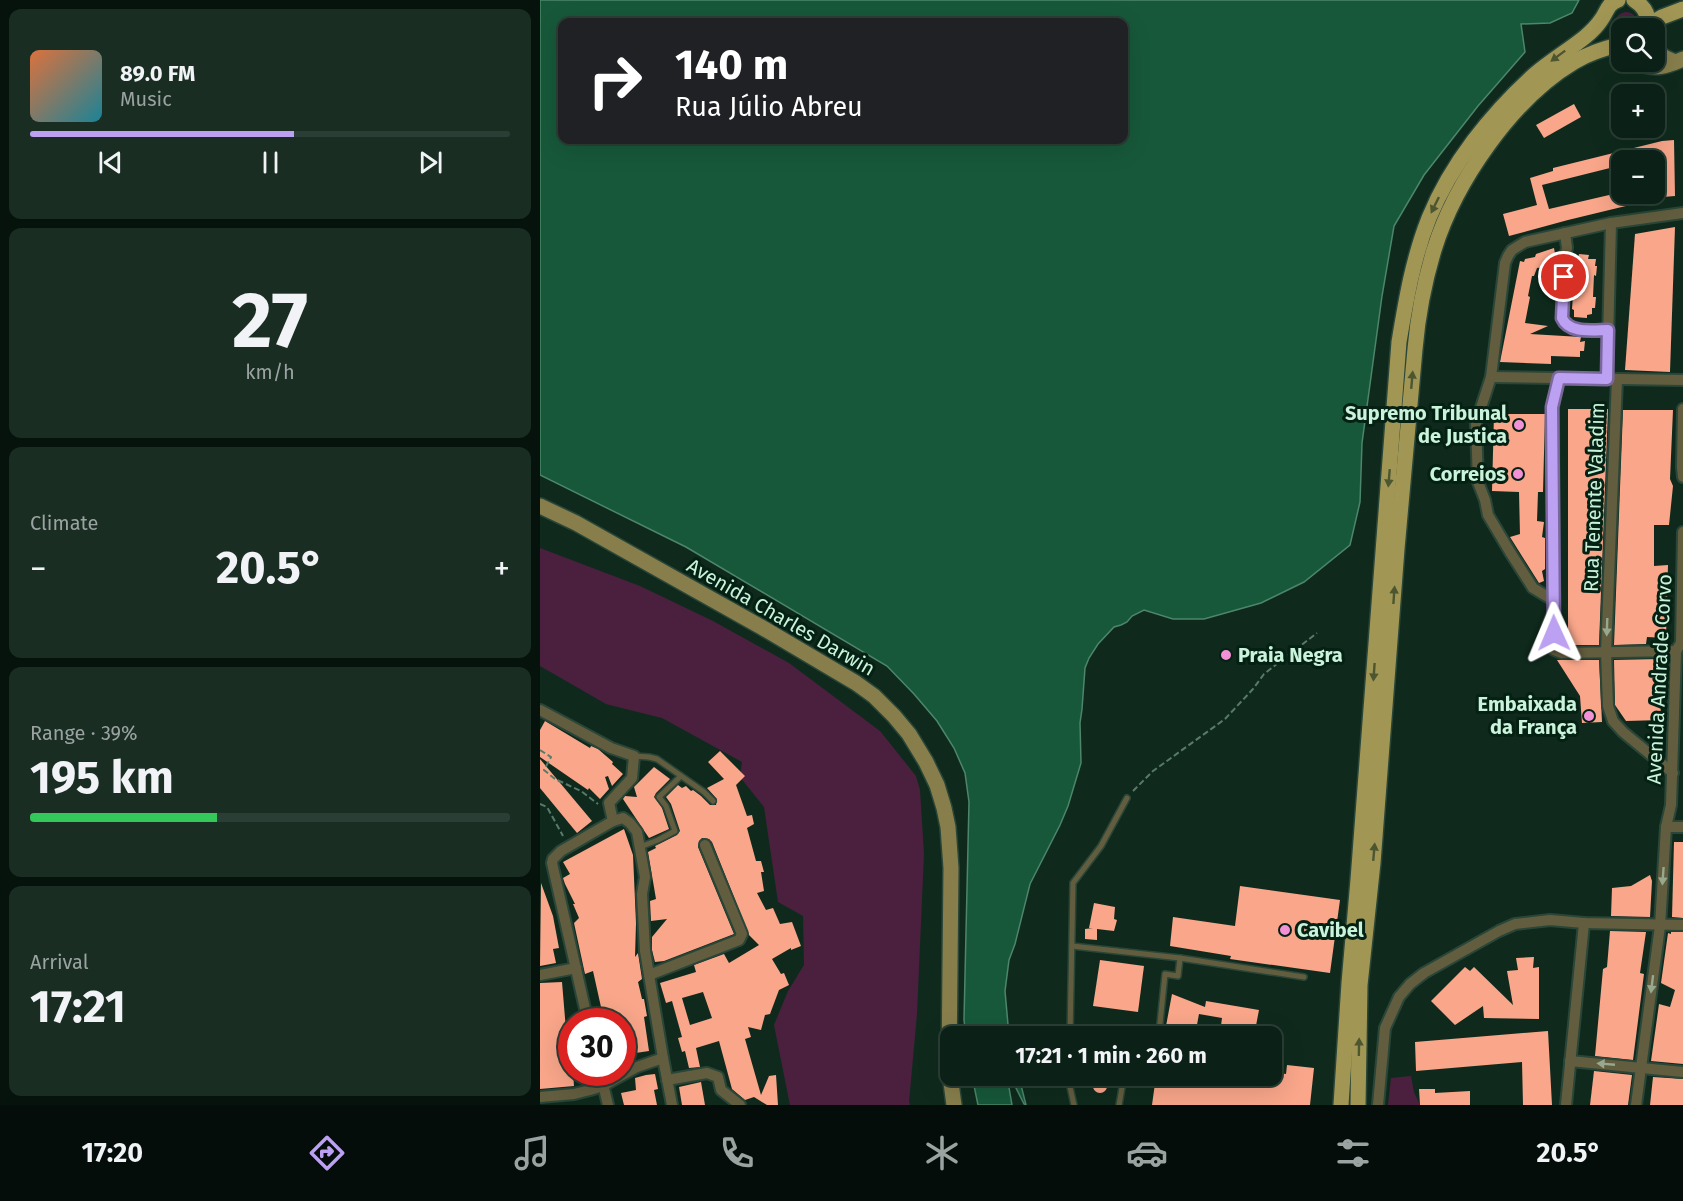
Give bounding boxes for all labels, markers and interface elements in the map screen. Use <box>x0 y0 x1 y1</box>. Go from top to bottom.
map controls <box>1611 18 1665 204</box>
button: search <box>1611 18 1665 72</box>
text: 140 m <box>675 40 788 90</box>
icon: right <box>576 42 654 120</box>
one-way arrow <box>1551 49 1566 61</box>
text: 89.0 FM <box>120 60 195 87</box>
button: + <box>1611 84 1665 138</box>
text: Music <box>120 87 172 111</box>
text: Rua Júlio Abreu <box>675 91 863 123</box>
icon: previous <box>94 146 127 179</box>
icon: pause <box>254 146 287 179</box>
icon: next <box>414 146 447 179</box>
button: − <box>1611 150 1665 204</box>
one-way arrow <box>1431 196 1440 213</box>
pin <box>1538 251 1589 302</box>
icon: arrive <box>1547 260 1580 293</box>
text: 27 <box>232 274 308 368</box>
text: km/h <box>245 360 295 384</box>
one-way arrow <box>1407 370 1417 389</box>
place label: Supremo Tribunal de Justica <box>1345 401 1507 448</box>
street label: Rua Tenente Valadim <box>1579 402 1609 592</box>
marker: Supremo Tribunal de Justica <box>1512 418 1526 432</box>
place label: Correios <box>1430 462 1506 486</box>
marker: Correios <box>1511 467 1525 481</box>
one-way arrow <box>1384 468 1394 487</box>
text: Climate <box>30 511 98 535</box>
text: 20.5° <box>216 541 324 595</box>
text: − <box>30 549 47 589</box>
text: + <box>494 549 510 589</box>
street label: Avenida Charles Darwin <box>683 553 879 681</box>
street label: Avenida Andrade Corvo <box>1642 573 1676 785</box>
one-way arrow <box>1389 585 1398 604</box>
position arrow <box>1522 601 1586 665</box>
one-way arrow <box>1603 617 1612 636</box>
place label: Praia Negra <box>1238 643 1343 667</box>
marker: Praia Negra <box>1219 648 1233 662</box>
one-way arrow <box>1369 663 1379 682</box>
place label: Embaixada da França <box>1478 692 1577 739</box>
marker: Embaixada da França <box>1582 709 1596 723</box>
text: Range · 39% <box>30 721 138 745</box>
text: 195 km <box>30 751 174 805</box>
one-way arrow <box>1369 843 1379 862</box>
one-way arrow <box>1658 867 1667 886</box>
place label: Cavibel <box>1297 918 1364 942</box>
marker: Cavibel <box>1278 923 1292 937</box>
text: Arrival <box>30 950 89 974</box>
one-way arrow <box>1647 974 1657 993</box>
text: 17:21 <box>30 980 126 1034</box>
speed limit sign: 30 <box>558 1008 636 1086</box>
one-way arrow <box>1354 1037 1364 1056</box>
text: 17:21 · 1 min · 260 m <box>1015 1042 1207 1069</box>
one-way arrow <box>1596 1059 1615 1069</box>
icon: directions <box>306 1132 348 1174</box>
icon: music <box>511 1132 553 1174</box>
icon: phone <box>716 1132 758 1174</box>
icon: climate <box>921 1132 963 1174</box>
icon: car <box>1126 1132 1168 1174</box>
icon: filters <box>1332 1132 1374 1174</box>
text: 17:20 <box>82 1137 143 1169</box>
text: 20.5° <box>1537 1137 1601 1169</box>

